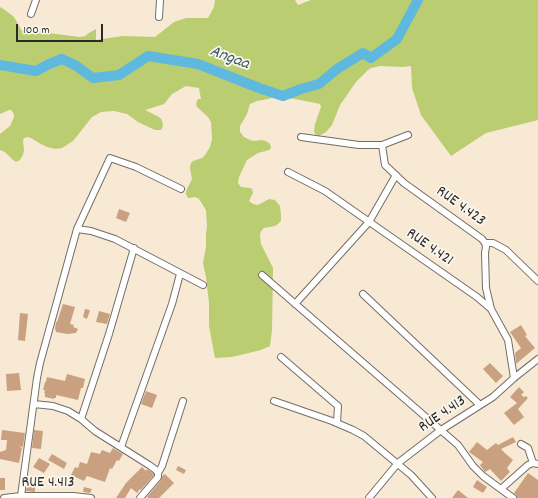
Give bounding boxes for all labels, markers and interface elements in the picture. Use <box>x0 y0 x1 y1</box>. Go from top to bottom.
scale bar <box>18 16 105 42</box>
text: 100 m <box>23 22 50 39</box>
water label: Angaa <box>206 42 252 76</box>
street label: RUE 4.423 <box>432 183 488 231</box>
street label: RUE 4.421 <box>402 225 456 271</box>
street label: RUE 4.413 <box>416 392 470 438</box>
street label: RUE 4.413 <box>22 474 74 494</box>

